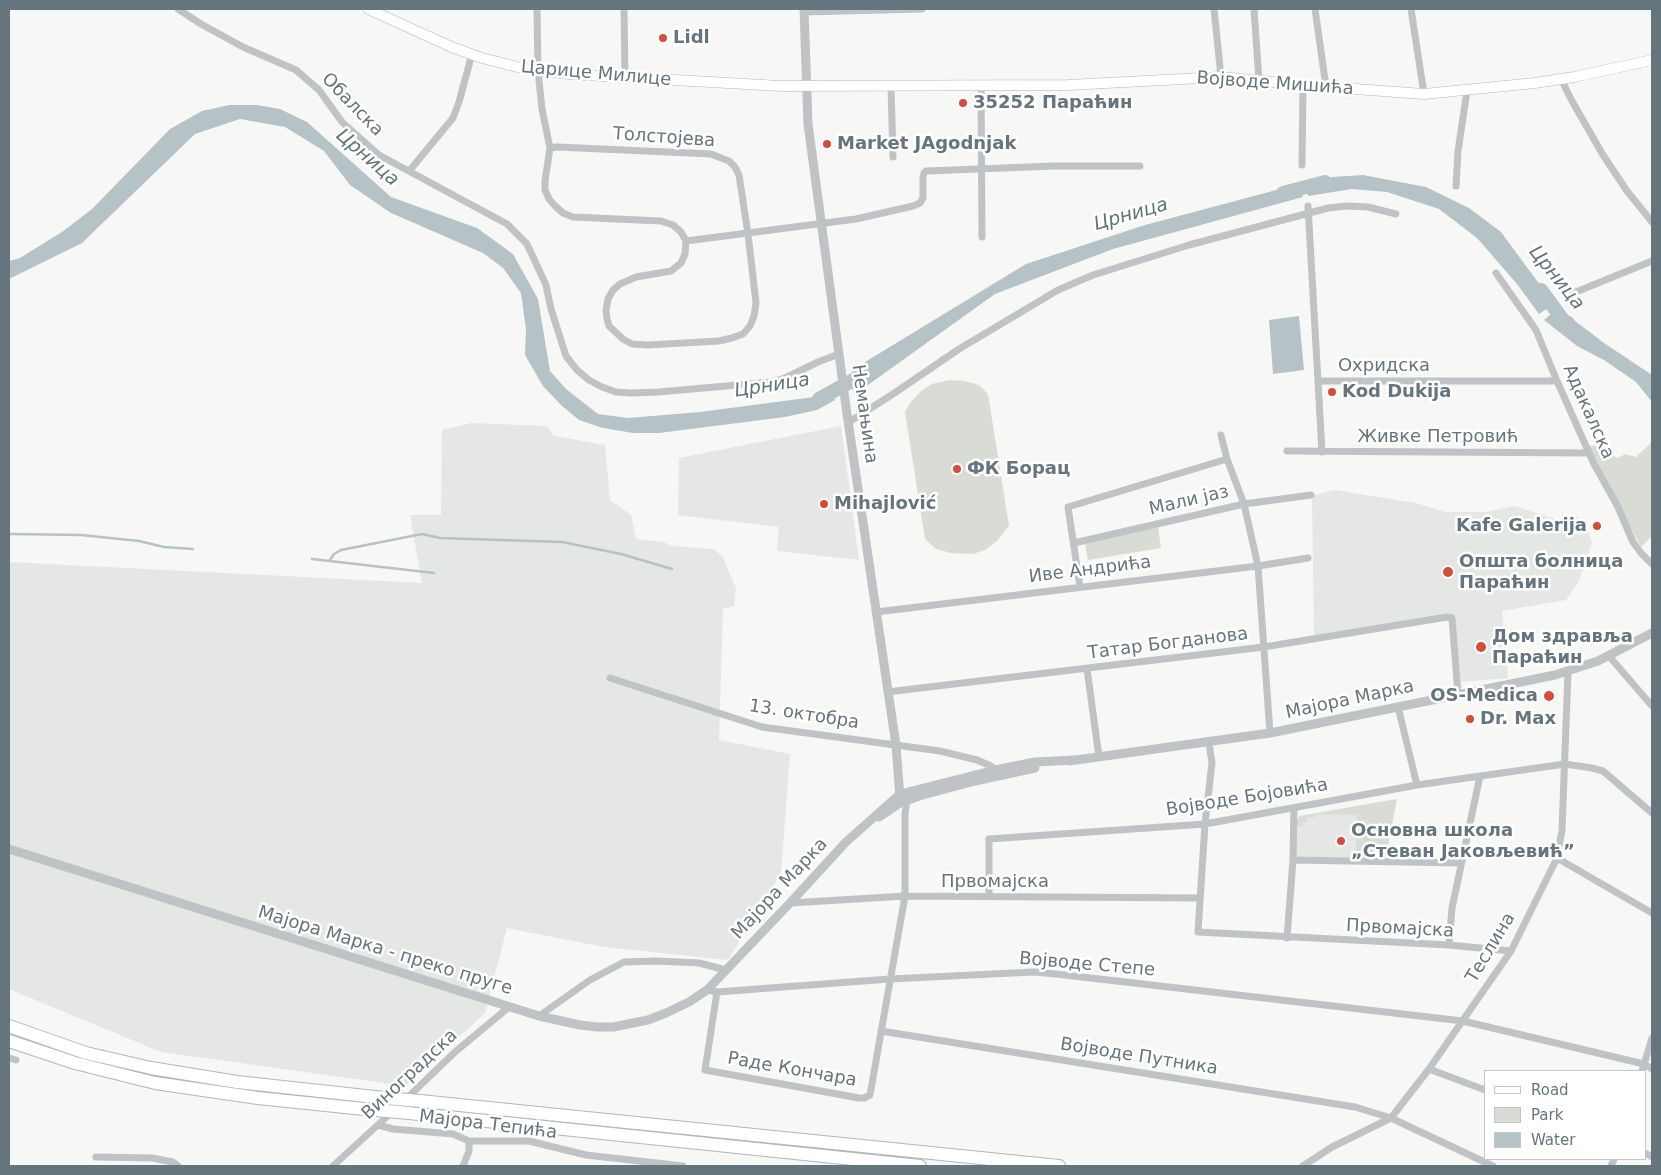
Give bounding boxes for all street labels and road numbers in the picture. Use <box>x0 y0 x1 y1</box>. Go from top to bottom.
street label: Царице Милице <box>520 57 672 91</box>
street label: Војводе Мишића <box>1196 68 1354 100</box>
street label: Обалска <box>317 69 387 141</box>
street label: Толстојева <box>612 124 716 152</box>
street label: Охридска <box>1338 355 1430 377</box>
street label: Адакалска <box>1558 361 1618 463</box>
street label: Немањина <box>846 363 882 465</box>
street label: Живке Петровић <box>1358 426 1518 448</box>
street label: Мали јаз <box>1147 481 1231 521</box>
street label: Иве Андрића <box>1028 552 1152 588</box>
street label: Татар Богданова <box>1087 623 1249 665</box>
street label: Мајора Марка <box>1284 676 1416 724</box>
street label: 13. октобра <box>747 696 861 734</box>
street label: Војводе Бојовића <box>1164 775 1330 821</box>
street label: Мајора Марка <box>728 834 832 944</box>
street label: Првомајска <box>941 871 1049 893</box>
street label: Мајора Марка - преко пруге <box>255 902 515 1000</box>
street label: Теслина <box>1462 909 1520 987</box>
street label: Првомајска <box>1346 915 1454 943</box>
street label: Војводе Степе <box>1018 948 1156 982</box>
street label: Виноградска <box>358 1025 462 1125</box>
street label: Војводе Путника <box>1059 1034 1219 1080</box>
street label: Раде Кончара <box>726 1048 858 1092</box>
street label: Мајора Тепића <box>418 1106 558 1144</box>

